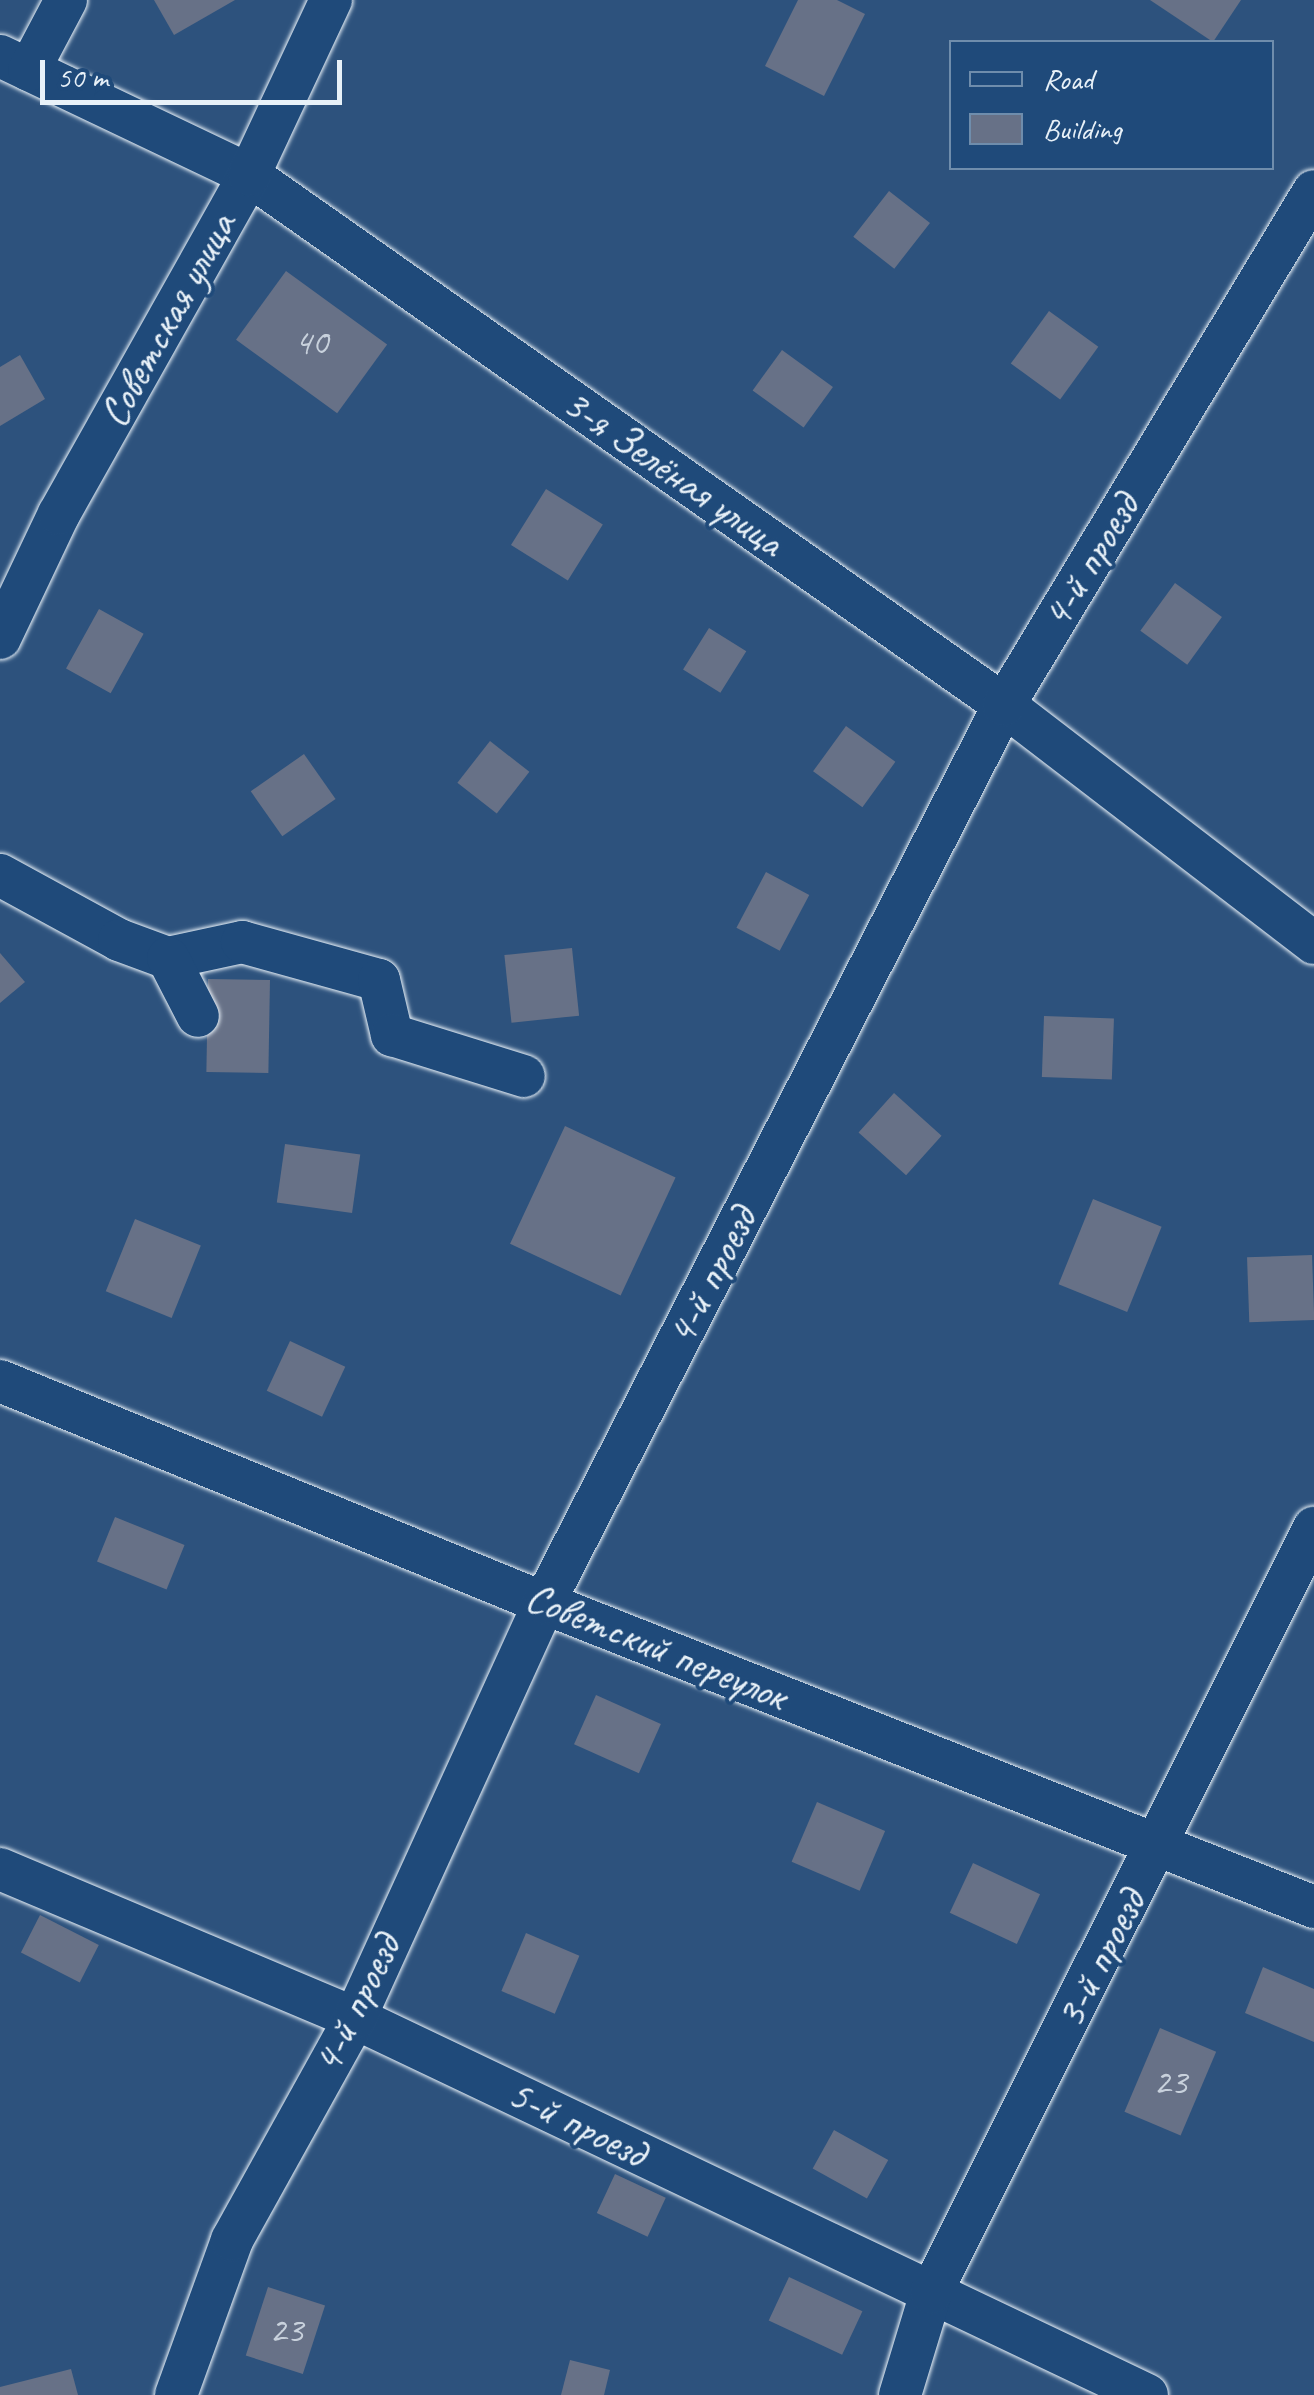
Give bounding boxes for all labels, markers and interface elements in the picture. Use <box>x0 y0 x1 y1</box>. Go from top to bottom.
scale bar <box>45 40 348 102</box>
legend <box>949 40 1274 170</box>
text: 50 m <box>57 58 108 96</box>
text: Road <box>1043 60 1093 98</box>
text: Building <box>1043 110 1122 148</box>
street label: Советская улица <box>88 203 248 437</box>
house number: 40 <box>294 319 328 365</box>
street label: 3-я Зелёная улица <box>551 377 795 569</box>
street label: 4-й проезд <box>1031 485 1151 637</box>
street label: 4-й проезд <box>656 1199 768 1353</box>
street label: Советский переулок <box>518 1572 794 1722</box>
street label: 3-й проезд <box>1045 1882 1157 2036</box>
street label: 4-й проезд <box>302 1927 412 2081</box>
house number: 23 <box>1153 2059 1187 2105</box>
street label: 5-й проезд <box>500 2069 654 2179</box>
house number: 23 <box>269 2307 303 2353</box>

